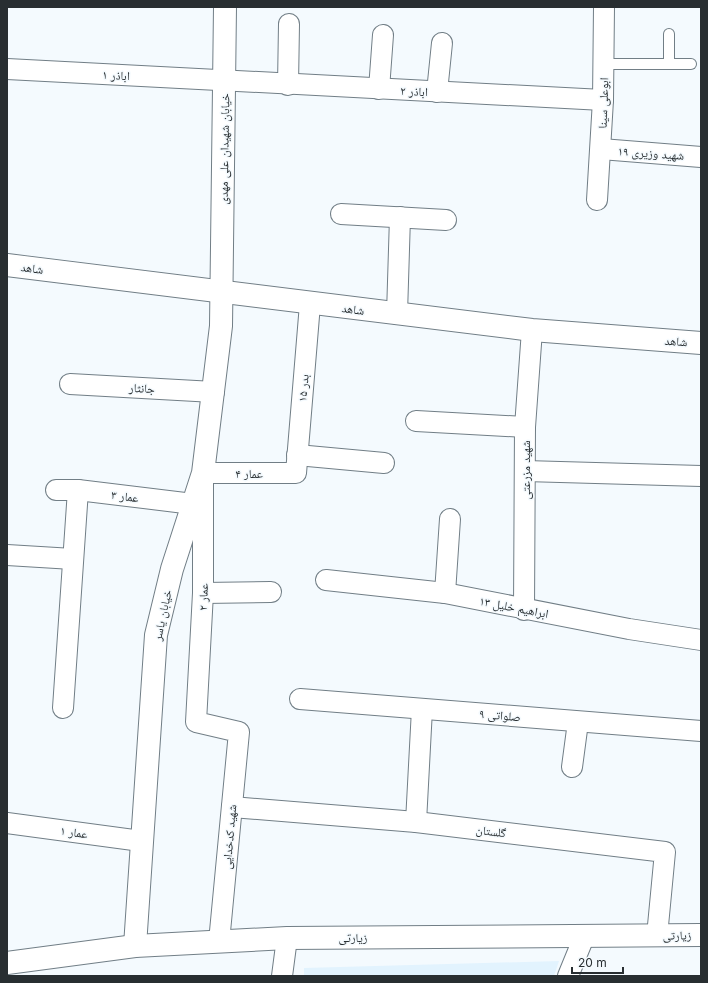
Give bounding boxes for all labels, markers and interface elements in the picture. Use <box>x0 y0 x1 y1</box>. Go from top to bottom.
street label: اباذر ۱ <box>102 67 130 84</box>
street label: ابوعلی سینا <box>595 77 612 129</box>
street label: اباذر ۲ <box>400 83 428 100</box>
street label: خیابان شهیدان علی مهدی <box>216 93 233 205</box>
street label: شهید وزیری ۱۹ <box>617 143 685 163</box>
street label: شاهد <box>20 259 44 277</box>
street label: شاهد <box>341 300 365 318</box>
street label: شاهد <box>664 333 688 349</box>
street label: بدر ۱۵ <box>294 374 312 403</box>
street label: جانثار <box>128 380 156 396</box>
street label: شهید مزرعتی <box>518 440 533 500</box>
street label: عمار ۴ <box>235 466 263 481</box>
street label: عمار ۳ <box>110 487 140 505</box>
street label: عمار ۲ <box>195 583 211 611</box>
street label: خیابان یاسر <box>149 588 175 643</box>
street label: ابراهیم خلیل ۱۳ <box>478 593 550 622</box>
street label: صلواتی ۹ <box>478 706 522 724</box>
street label: شهید کدخدایی <box>219 804 240 870</box>
street label: گلستان <box>475 822 507 840</box>
street label: عمار ۱ <box>59 823 89 841</box>
street label: زیارتی <box>662 927 692 943</box>
street label: زیارتی <box>339 930 368 945</box>
scale bar <box>572 949 623 975</box>
text: 20 m <box>578 955 607 970</box>

